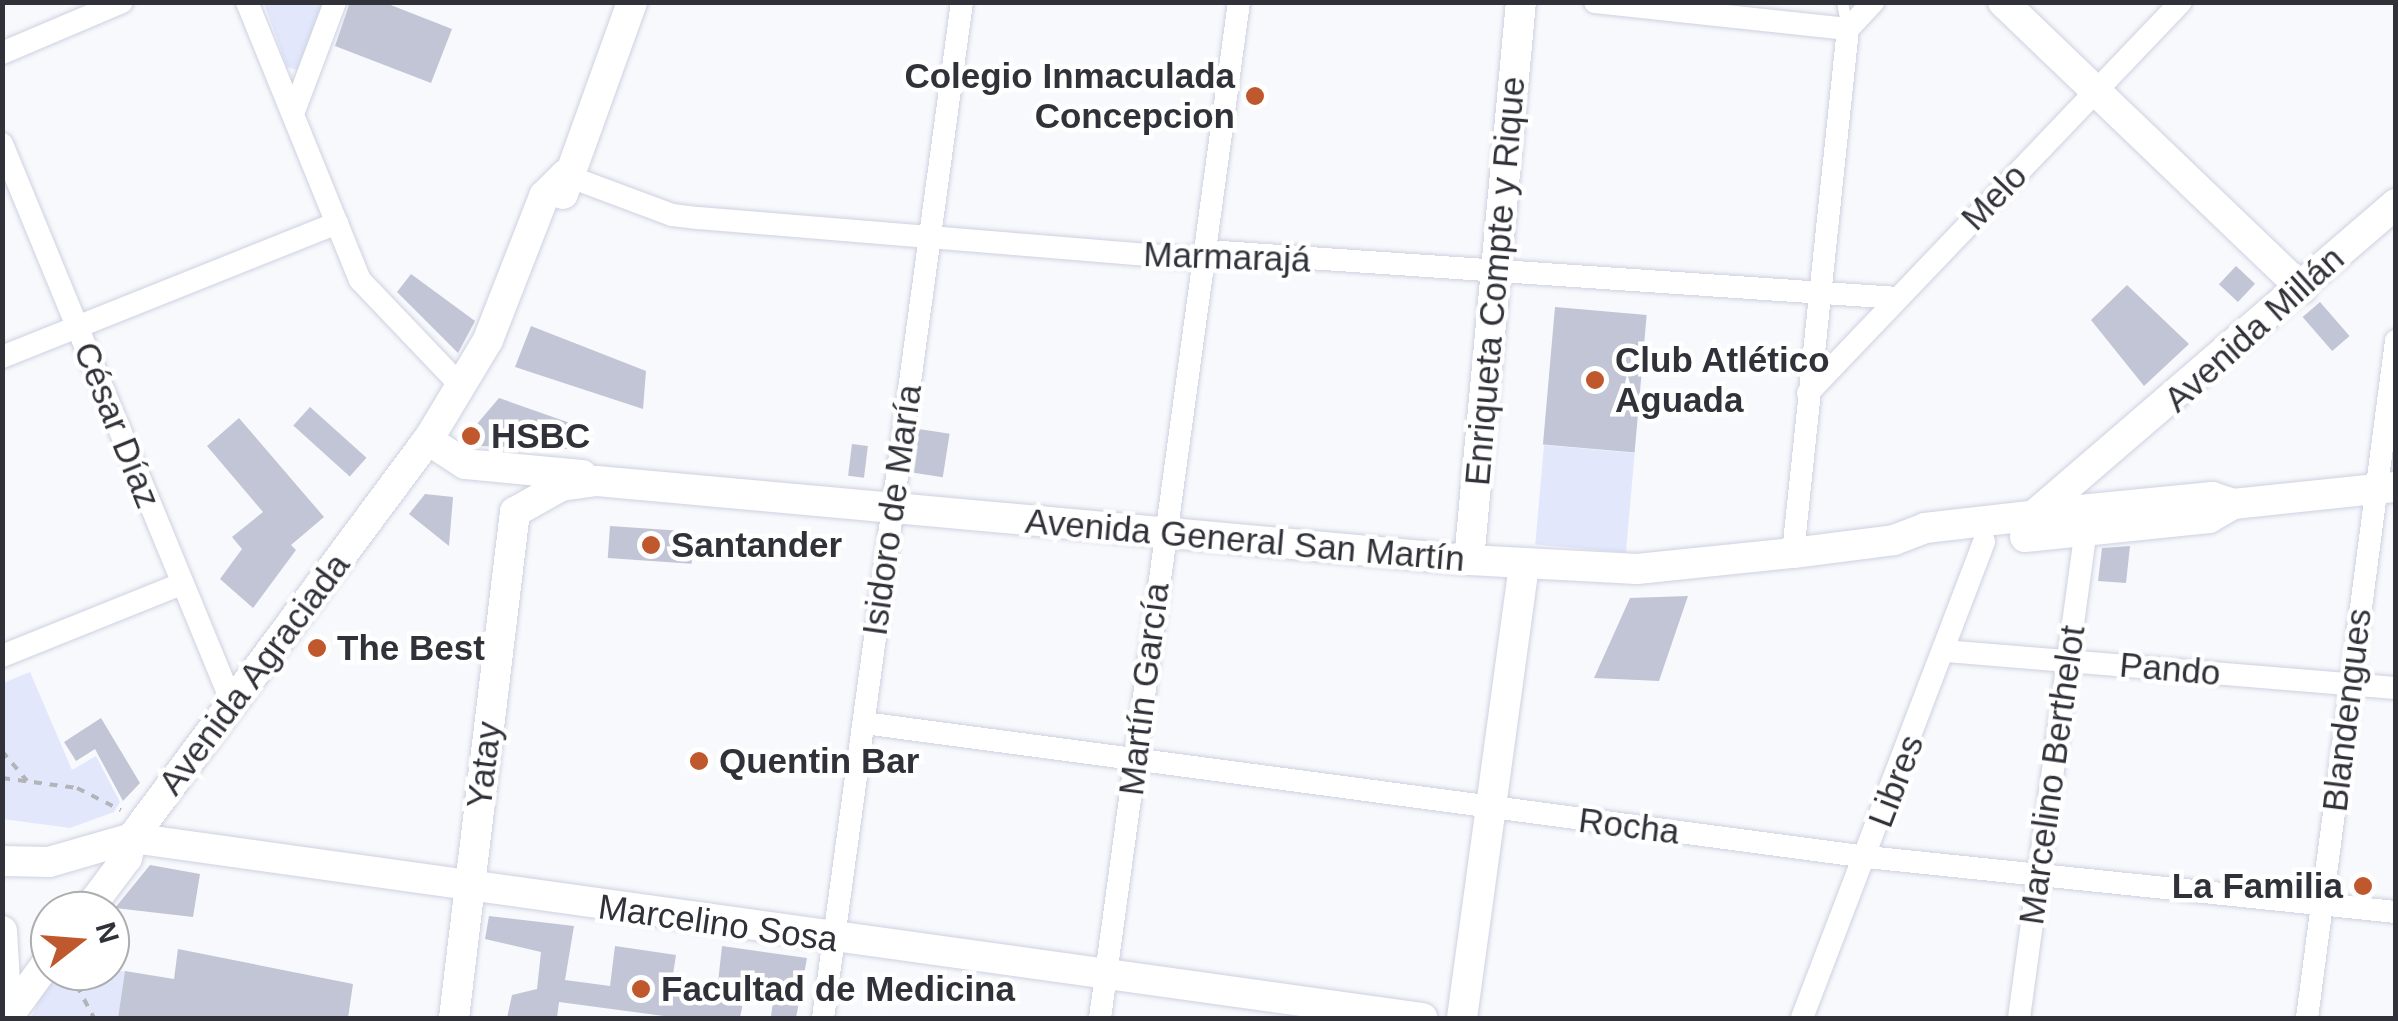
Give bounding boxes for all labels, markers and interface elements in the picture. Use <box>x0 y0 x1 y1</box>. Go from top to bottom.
place label: Colegio Inmaculada Concepcion <box>904 55 1235 137</box>
street label: Enriqueta Compte y Rique <box>1456 75 1534 487</box>
marker: Colegio Inmaculada Concepcion <box>1244 85 1266 107</box>
street label: Melo <box>1953 155 2035 239</box>
street label: Marmarajá <box>1143 233 1311 281</box>
street label: Avenida Millán <box>2156 237 2352 421</box>
street label: César Díaz <box>65 336 169 514</box>
place label: Club Atlético Aguada <box>1615 339 1831 421</box>
marker: Club Atlético Aguada <box>1584 369 1606 391</box>
street label: Isidoro de María <box>854 382 930 638</box>
place label: HSBC <box>491 415 590 457</box>
marker: HSBC <box>460 425 482 447</box>
street label: Avenida General San Martín <box>1024 500 1466 580</box>
place label: Santander <box>671 524 842 566</box>
marker: Santander <box>640 534 662 556</box>
street label: Avenida Agraciada <box>149 544 359 804</box>
street label: Martín García <box>1110 580 1178 798</box>
street label: Blandengues <box>2314 606 2380 814</box>
street label: Marcelino Berthelot <box>2010 623 2094 927</box>
place label: The Best <box>337 627 485 669</box>
marker: The Best <box>306 637 328 659</box>
street label: Pando <box>2118 644 2222 694</box>
street label: Yatay <box>458 719 510 811</box>
street label: Libres <box>1859 729 1933 833</box>
place label: Quentin Bar <box>719 740 919 782</box>
marker: Quentin Bar <box>688 750 710 772</box>
street label: Rocha <box>1576 799 1682 853</box>
place label: La Familia <box>2172 865 2343 907</box>
marker: La Familia <box>2352 875 2374 897</box>
street label: Marcelino Sosa <box>596 885 840 961</box>
north arrow <box>30 891 130 991</box>
text: N <box>89 918 125 947</box>
place label: Facultad de Medicina <box>661 968 1015 1010</box>
marker: Facultad de Medicina <box>630 978 652 1000</box>

